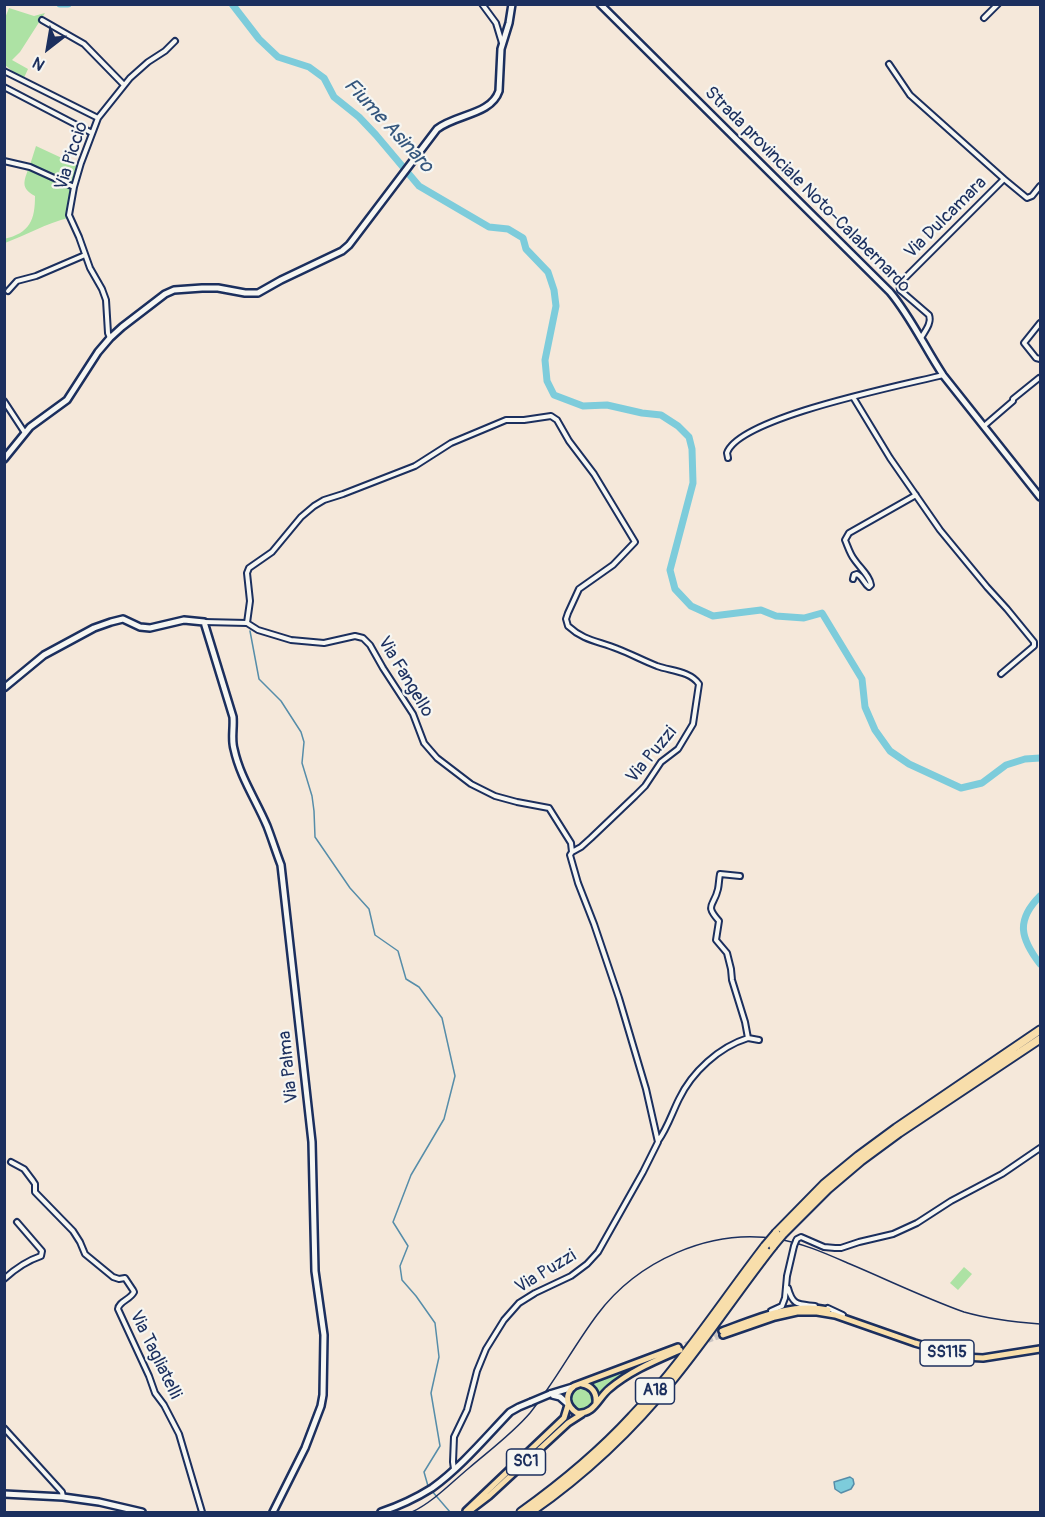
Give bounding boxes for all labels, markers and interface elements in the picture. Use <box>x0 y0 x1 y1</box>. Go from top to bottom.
north arrow <box>18 18 78 78</box>
text: N <box>29 52 49 75</box>
water label: Fiume Asinaro <box>338 74 438 178</box>
street label: Strada provinciale Noto-Calabernardo <box>700 83 914 297</box>
street label: Via Piccio <box>51 119 93 193</box>
street label: Via Dulcamara <box>900 172 992 264</box>
street label: Via Fangello <box>373 633 437 721</box>
street label: Via Puzzi <box>622 722 682 788</box>
street label: Via Palma <box>274 1030 304 1104</box>
street label: Via Puzzi <box>512 1245 580 1299</box>
street label: Via Tagliatelli <box>124 1307 186 1403</box>
road number: SS115 <box>920 1340 974 1366</box>
road number: A18 <box>636 1378 674 1404</box>
road number: SC1 <box>506 1449 546 1475</box>

